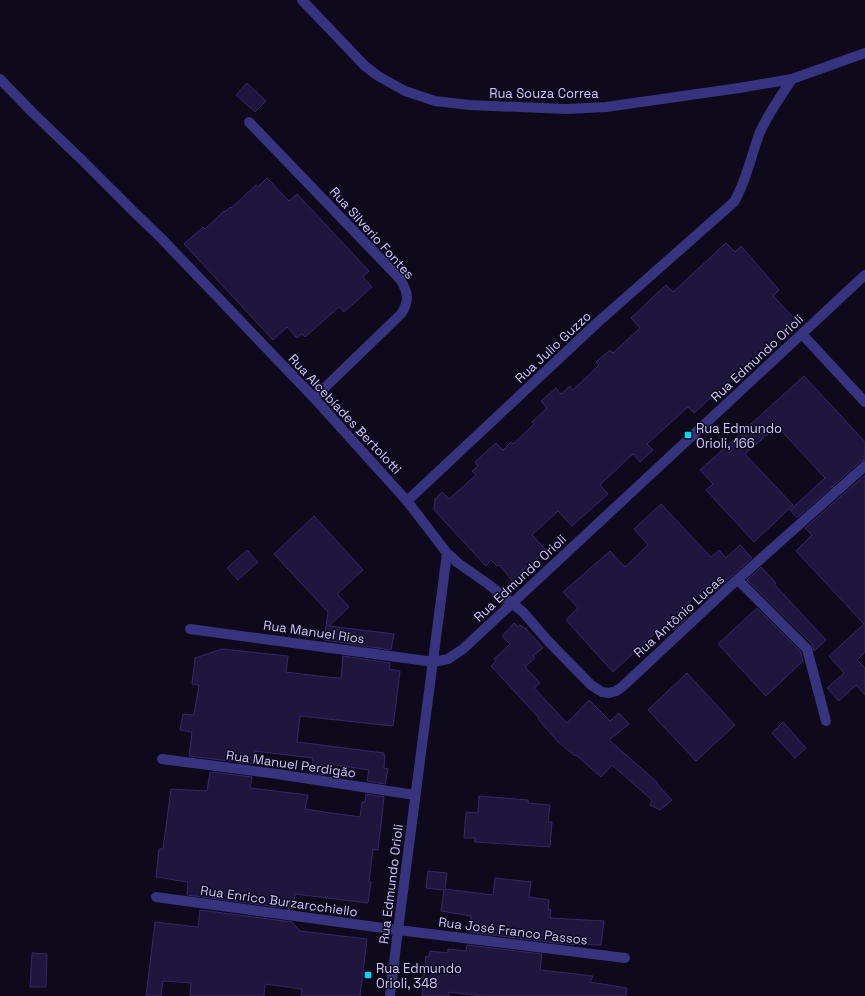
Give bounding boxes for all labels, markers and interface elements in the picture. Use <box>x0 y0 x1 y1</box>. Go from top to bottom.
street label: Rua Souza Correa <box>489 85 599 102</box>
street label: Rua Silverio Fontes <box>326 183 418 283</box>
street label: Rua Julio Guzzo <box>511 307 595 387</box>
street label: Rua Edmundo Orioli <box>707 311 807 405</box>
street label: Rua Alcebíades Bertolotti <box>285 350 405 478</box>
place label: Rua Edmundo Orioli, 166 <box>696 420 782 452</box>
marker: Rua Edmundo Orioli, 166 <box>683 430 693 440</box>
street label: Rua Edmundo Orioli <box>470 531 570 625</box>
street label: Rua Antônio Lucas <box>630 571 728 661</box>
street label: Rua Manuel Rios <box>262 616 366 648</box>
street label: Rua Manuel Perdigão <box>225 746 357 782</box>
street label: Rua Edmundo Orioli <box>375 823 407 945</box>
street label: Rua Enrico Burzarcchiello <box>199 882 359 920</box>
street label: Rua José Franco Passos <box>437 913 589 949</box>
place label: Rua Edmundo Orioli, 348 <box>376 960 462 992</box>
marker: Rua Edmundo Orioli, 348 <box>363 970 373 980</box>

